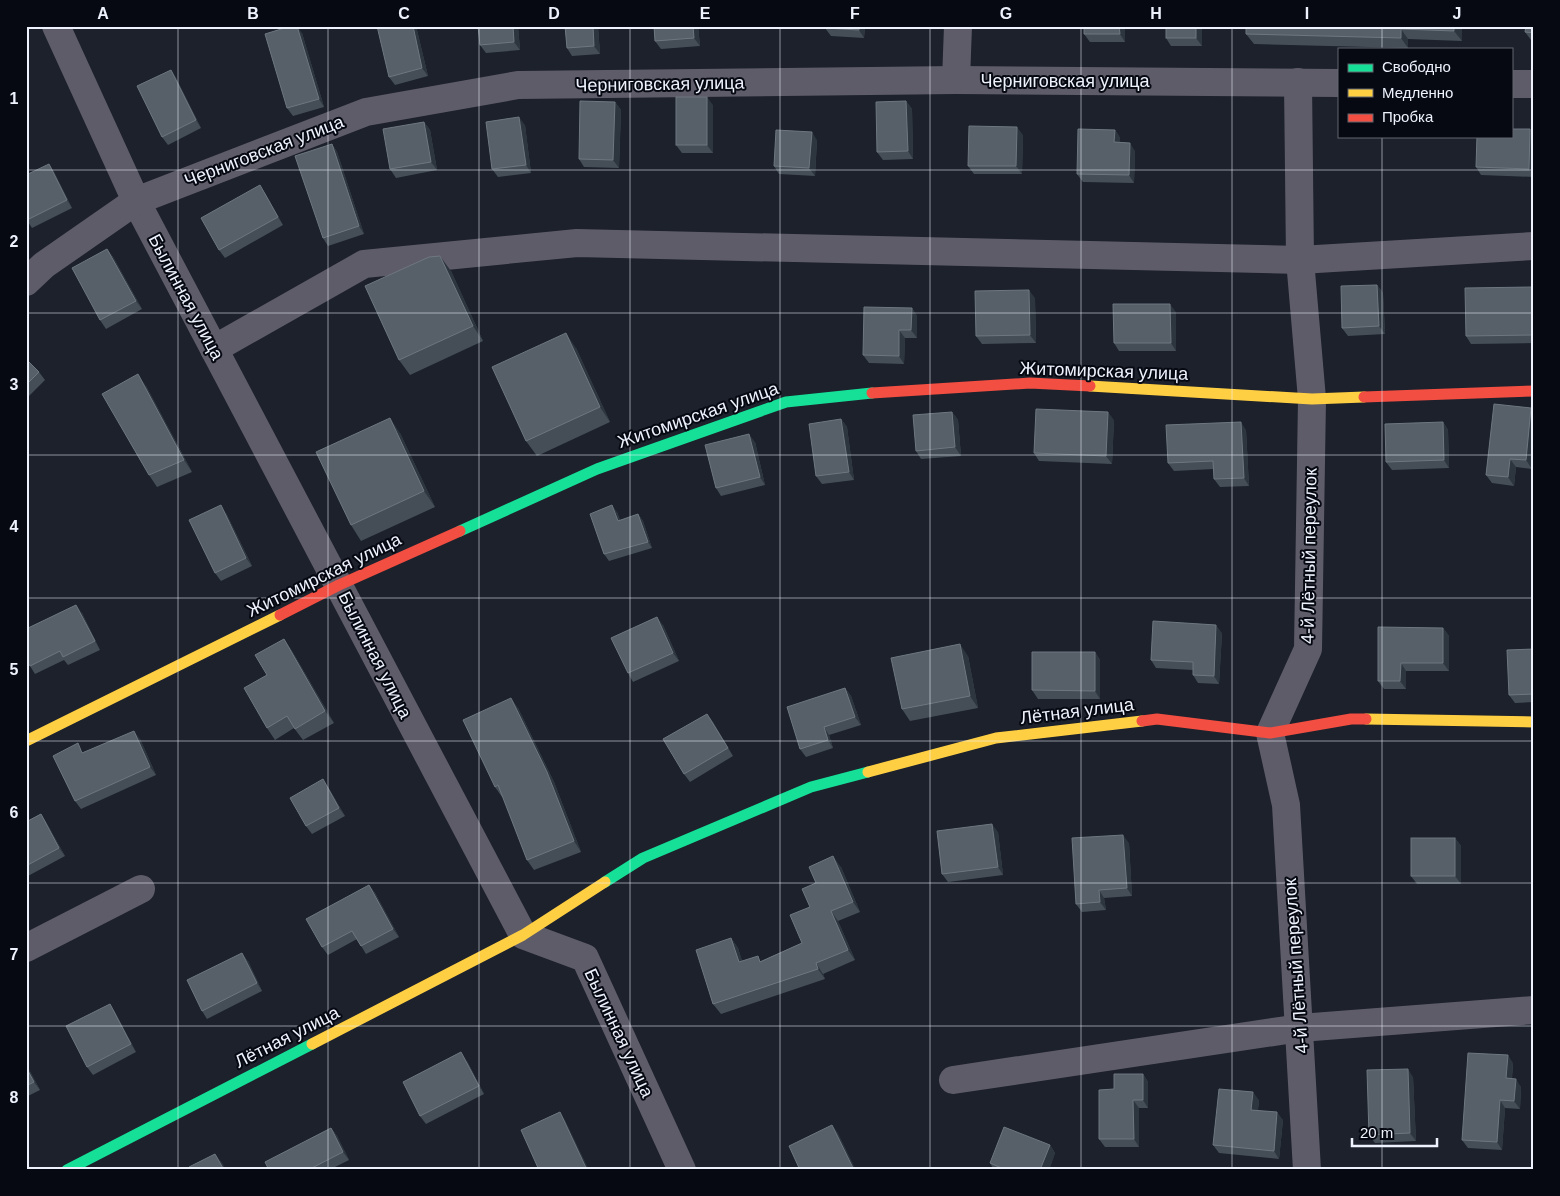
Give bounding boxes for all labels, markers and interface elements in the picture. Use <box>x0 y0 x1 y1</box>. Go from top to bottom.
text: A <box>97 5 109 22</box>
text: B <box>247 5 259 22</box>
text: C <box>398 5 410 22</box>
text: D <box>548 5 560 22</box>
text: E <box>700 5 711 22</box>
text: F <box>850 5 860 22</box>
text: G <box>1000 5 1012 22</box>
text: H <box>1150 5 1162 22</box>
text: I <box>1305 5 1309 22</box>
text: J <box>1453 5 1461 22</box>
legend <box>1338 48 1512 138</box>
text: Свободно <box>1382 58 1451 75</box>
street label: Черниговская улица <box>980 71 1151 91</box>
street label: Черниговская улица <box>575 73 746 95</box>
text: Медленно <box>1382 84 1453 101</box>
text: 1 <box>10 90 19 107</box>
text: Пробка <box>1382 108 1434 125</box>
street label: Черниговская улица <box>181 111 347 191</box>
street label: Былинная улица <box>144 231 228 364</box>
text: 2 <box>10 233 19 250</box>
street label: Житомирская улица <box>1019 358 1190 384</box>
text: 3 <box>10 376 19 393</box>
street label: Житомирская улица <box>615 378 782 452</box>
street label: 4-й Лётный переулок <box>1297 468 1321 644</box>
text: 4 <box>10 518 19 535</box>
street label: Житомирская улица <box>244 529 405 621</box>
street label: Былинная улица <box>334 588 416 723</box>
text: 5 <box>10 661 19 678</box>
street label: Лётная улица <box>1019 694 1136 728</box>
text: 6 <box>10 804 19 821</box>
street label: 4-й Лётный переулок <box>1280 877 1312 1054</box>
text: 7 <box>10 946 19 963</box>
street label: Былинная улица <box>580 966 658 1101</box>
street label: Лётная улица <box>232 1002 343 1072</box>
text: 8 <box>10 1089 19 1106</box>
scale bar <box>1352 1116 1438 1148</box>
text: 20 m <box>1360 1124 1393 1141</box>

